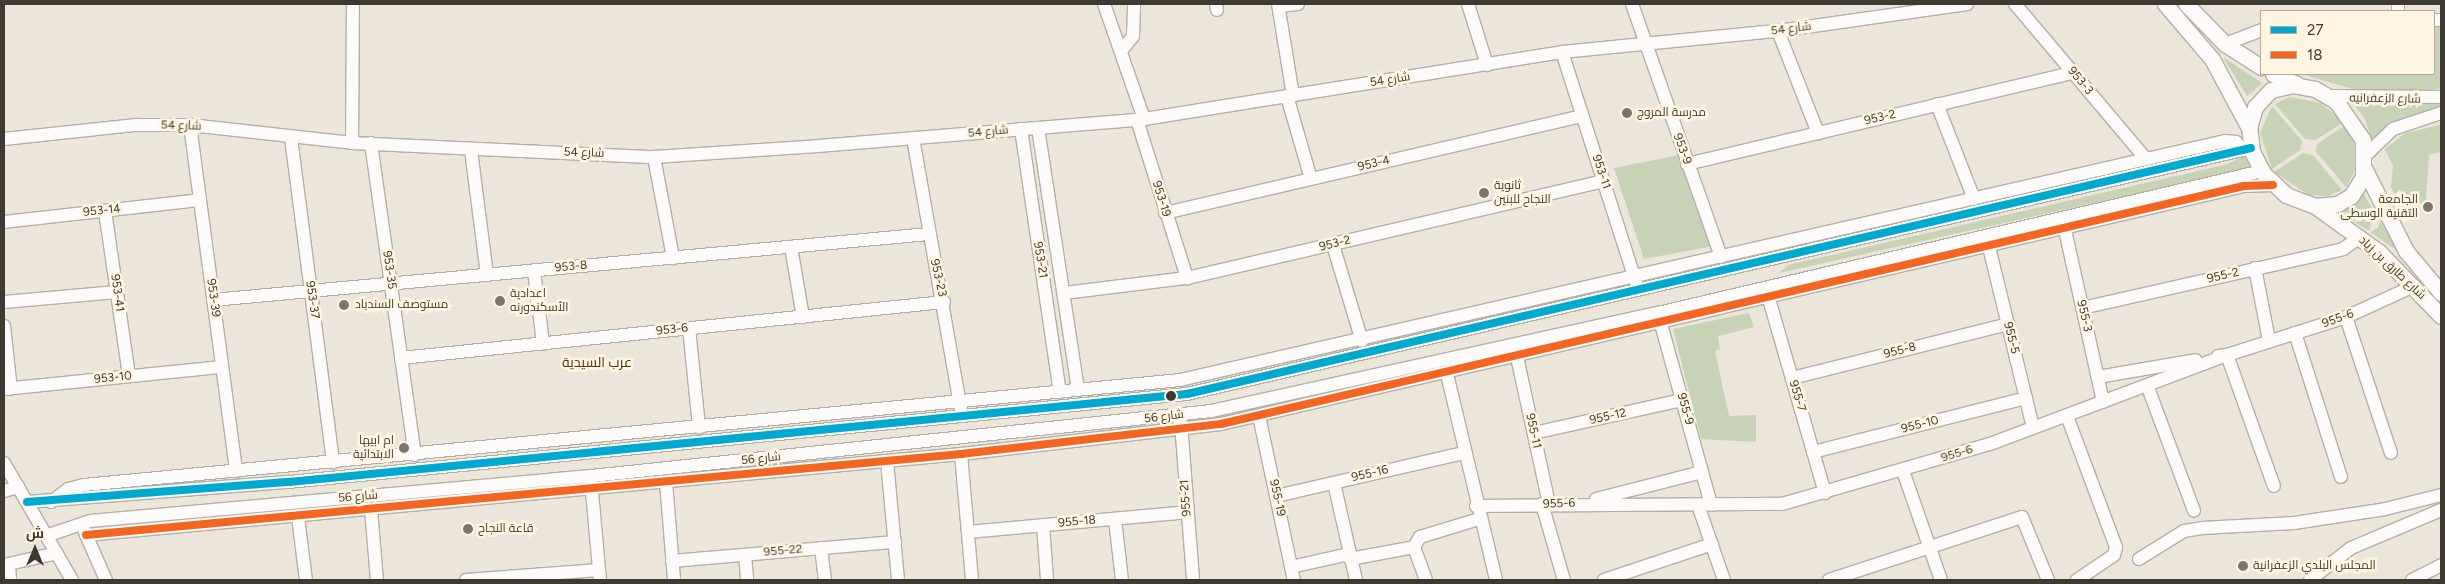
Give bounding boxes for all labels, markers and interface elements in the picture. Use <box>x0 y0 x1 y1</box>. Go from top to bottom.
legend <box>2260 10 2435 75</box>
street label: شارع 54 <box>1770 19 1812 39</box>
text: 27 <box>2307 21 2323 39</box>
text: 18 <box>2307 46 2322 64</box>
street label: 953-3 <box>2064 64 2096 98</box>
street label: شارع 54 <box>1369 70 1411 90</box>
street label: شارع الزعفرانيه <box>2349 91 2421 107</box>
place label: مدرسة المروج <box>1637 106 1706 120</box>
marker: مدرسة المروج <box>1621 107 1633 119</box>
street label: 953-2 <box>1863 107 1897 129</box>
street label: شارع 54 <box>160 118 202 134</box>
street label: شارع 54 <box>967 123 1009 141</box>
street label: 953-9 <box>1670 131 1694 167</box>
street label: شارع 54 <box>563 145 605 161</box>
street label: 953-4 <box>1356 153 1392 175</box>
street label: 953-11 <box>1589 153 1613 191</box>
street label: 953-19 <box>1149 179 1173 219</box>
place label: ثانوية النجاح للبنين <box>1494 179 1551 207</box>
marker: ثانوية النجاح للبنين <box>1478 187 1490 199</box>
place label: الجامعة التقنية الوسطى <box>2340 193 2418 221</box>
marker: الجامعة التقنية الوسطى <box>2422 201 2434 213</box>
street label: 953-14 <box>83 202 121 220</box>
street label: 953-2 <box>1318 233 1352 255</box>
street label: شارع طارق بن زياد <box>2356 233 2428 303</box>
street label: 953-21 <box>1030 241 1050 279</box>
street label: 953-35 <box>379 250 399 290</box>
street label: 953-8 <box>554 258 588 276</box>
street label: 953-23 <box>927 258 949 298</box>
street label: 955-2 <box>2206 265 2240 287</box>
street label: 953-41 <box>107 273 127 313</box>
street label: 953-39 <box>203 278 223 318</box>
street label: 953-37 <box>302 280 322 320</box>
place label: اعدادية الأسكندورنه <box>510 287 569 315</box>
marker: اعدادية الأسكندورنه <box>494 295 506 307</box>
marker: مستوصف السندباد <box>337 298 351 312</box>
place label: مستوصف السندباد <box>355 298 448 312</box>
street label: 955-3 <box>2073 299 2095 333</box>
street label: 955-6 <box>2320 307 2356 331</box>
street label: 955-5 <box>2000 320 2022 356</box>
street label: 953-6 <box>655 321 689 339</box>
street label: 955-8 <box>1882 340 1918 362</box>
district label: عرب السيدية <box>562 355 632 371</box>
street label: 953-10 <box>93 369 133 387</box>
street label: 955-7 <box>1786 379 1808 413</box>
unlabelled marker <box>1166 391 1176 401</box>
street label: 955-9 <box>1674 391 1696 427</box>
street label: 955-12 <box>1588 406 1628 428</box>
street label: شارع 56 <box>1143 407 1185 427</box>
street label: 955-11 <box>1522 412 1544 450</box>
street label: 955-10 <box>1900 413 1940 437</box>
place label: ام ابيها الابتدائية <box>353 434 394 462</box>
marker: ام ابيها الابتدائية <box>398 442 410 454</box>
street label: 955-6 <box>1939 442 1975 466</box>
street label: شارع 56 <box>740 450 782 468</box>
street label: 955-16 <box>1350 463 1390 485</box>
street label: 955-19 <box>1266 478 1288 518</box>
street label: 955-21 <box>1178 479 1194 517</box>
street label: شارع 56 <box>337 488 379 506</box>
street label: 955-6 <box>1543 496 1575 512</box>
street label: 955-18 <box>1057 513 1097 531</box>
place label: قاعة النجاح <box>478 522 534 536</box>
marker: قاعة النجاح <box>462 523 474 535</box>
north arrow <box>10 524 60 574</box>
text: ش <box>26 525 44 542</box>
street label: 955-22 <box>763 542 803 560</box>
place label: المجلس البلدي الزعفرانية <box>2253 559 2376 573</box>
marker: المجلس البلدي الزعفرانية <box>2237 560 2249 572</box>

